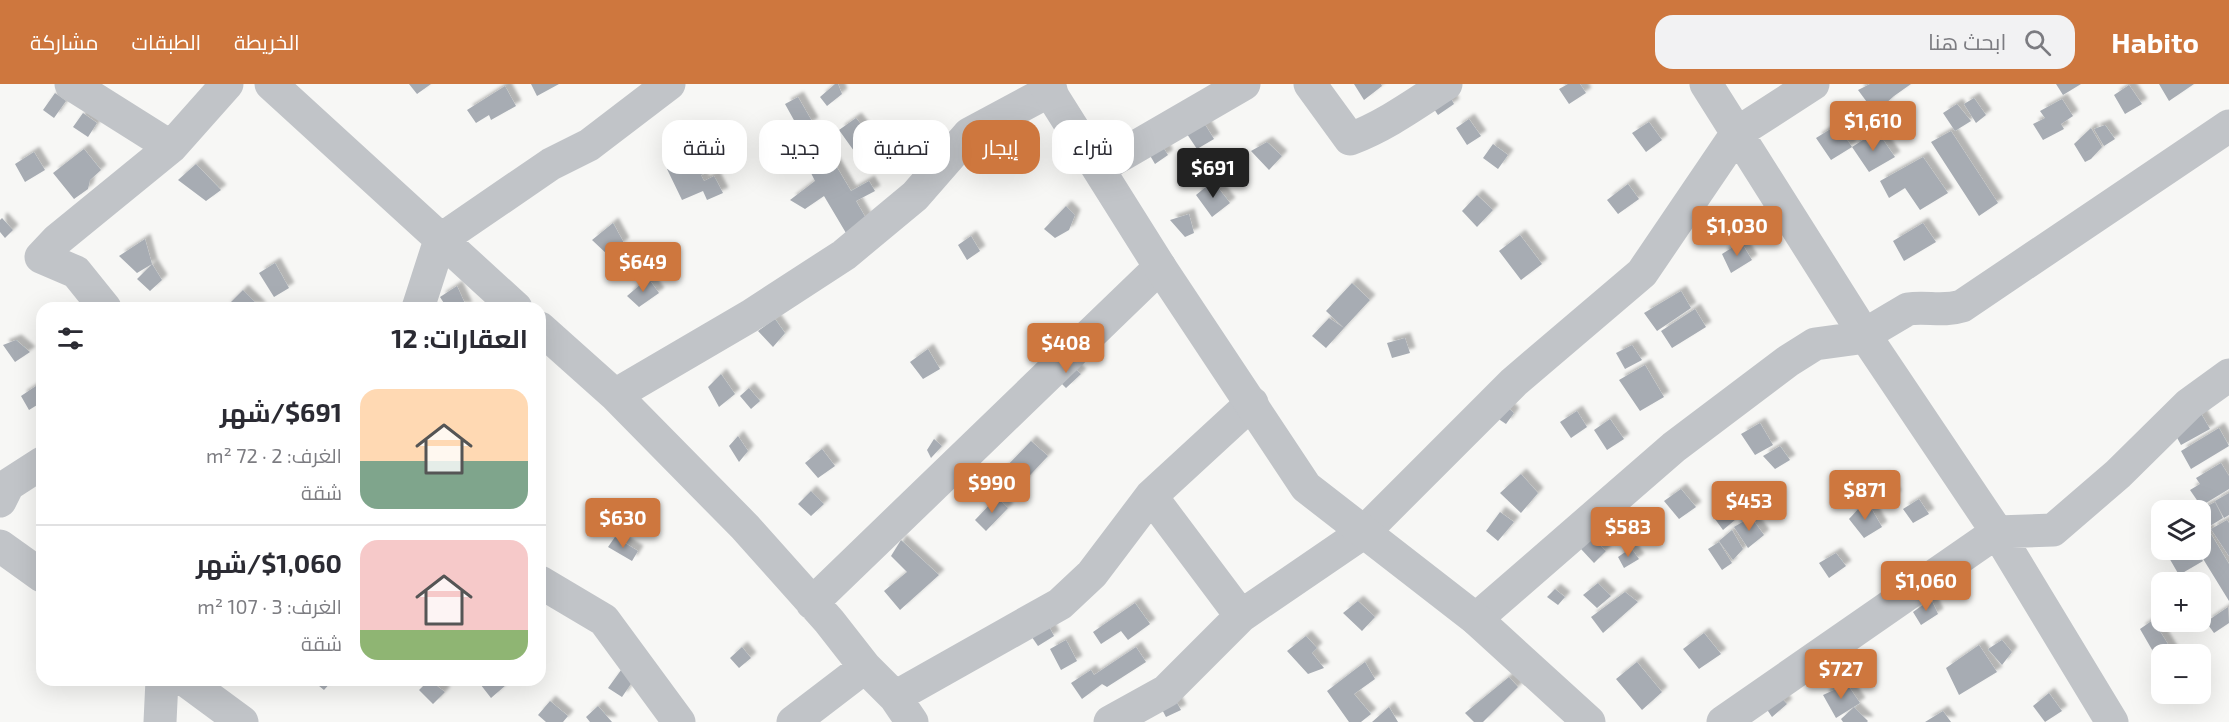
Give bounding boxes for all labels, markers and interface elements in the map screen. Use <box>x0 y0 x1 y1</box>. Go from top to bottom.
search box <box>1655 15 2075 69</box>
text: Habito <box>2111 25 2199 59</box>
icon: search <box>2021 26 2054 59</box>
text: ابحث هنا <box>1928 28 2006 54</box>
text: مشاركة <box>30 29 99 54</box>
text: الطبقات <box>132 29 201 54</box>
text: الخريطة <box>234 29 300 54</box>
pin: $1,610 <box>1824 101 1922 152</box>
text: $1,610 <box>1844 108 1902 132</box>
chip: شقة <box>662 120 747 174</box>
chip: جديد <box>759 120 841 174</box>
chip: تصفية <box>853 120 950 174</box>
chip: إيجار <box>962 120 1040 174</box>
chip: شراء <box>1052 120 1134 174</box>
pin: $691 <box>1177 148 1249 199</box>
text: $691 <box>1191 155 1235 179</box>
pin: $1,030 <box>1688 206 1786 257</box>
text: $1,030 <box>1706 213 1768 237</box>
pin: $649 <box>607 242 679 293</box>
text: $649 <box>619 249 667 273</box>
icon: filters <box>54 322 87 355</box>
text: العقارات: 12 <box>391 322 528 353</box>
pin: $408 <box>1030 323 1102 374</box>
text: $408 <box>1041 330 1091 354</box>
text: $691/شهر <box>220 396 342 427</box>
icon: home <box>408 413 480 485</box>
text: الغرف: 2 · 72 m² <box>206 443 342 467</box>
pin: $990 <box>956 463 1028 514</box>
text: $990 <box>968 470 1016 494</box>
pin: $871 <box>1829 470 1901 521</box>
text: $871 <box>1843 477 1887 501</box>
text: شقة <box>301 480 342 504</box>
pin: $453 <box>1713 481 1785 532</box>
text: $453 <box>1726 488 1772 512</box>
pin: $630 <box>587 498 659 549</box>
map controls <box>2151 500 2211 704</box>
button: layers <box>2151 500 2211 560</box>
text: $630 <box>599 505 647 529</box>
pin: $583 <box>1592 507 1664 558</box>
text: $583 <box>1605 514 1651 538</box>
text: $1,060/شهر <box>196 547 342 578</box>
pin: $1,060 <box>1877 561 1975 612</box>
icon: home <box>408 564 480 636</box>
text: $1,060 <box>1895 568 1957 592</box>
button: + <box>2151 572 2211 632</box>
text: الغرف: 3 · 107 m² <box>197 594 342 618</box>
text: شقة <box>301 631 342 655</box>
button: − <box>2151 644 2211 704</box>
pin: $727 <box>1805 649 1877 700</box>
text: $727 <box>1819 656 1863 680</box>

